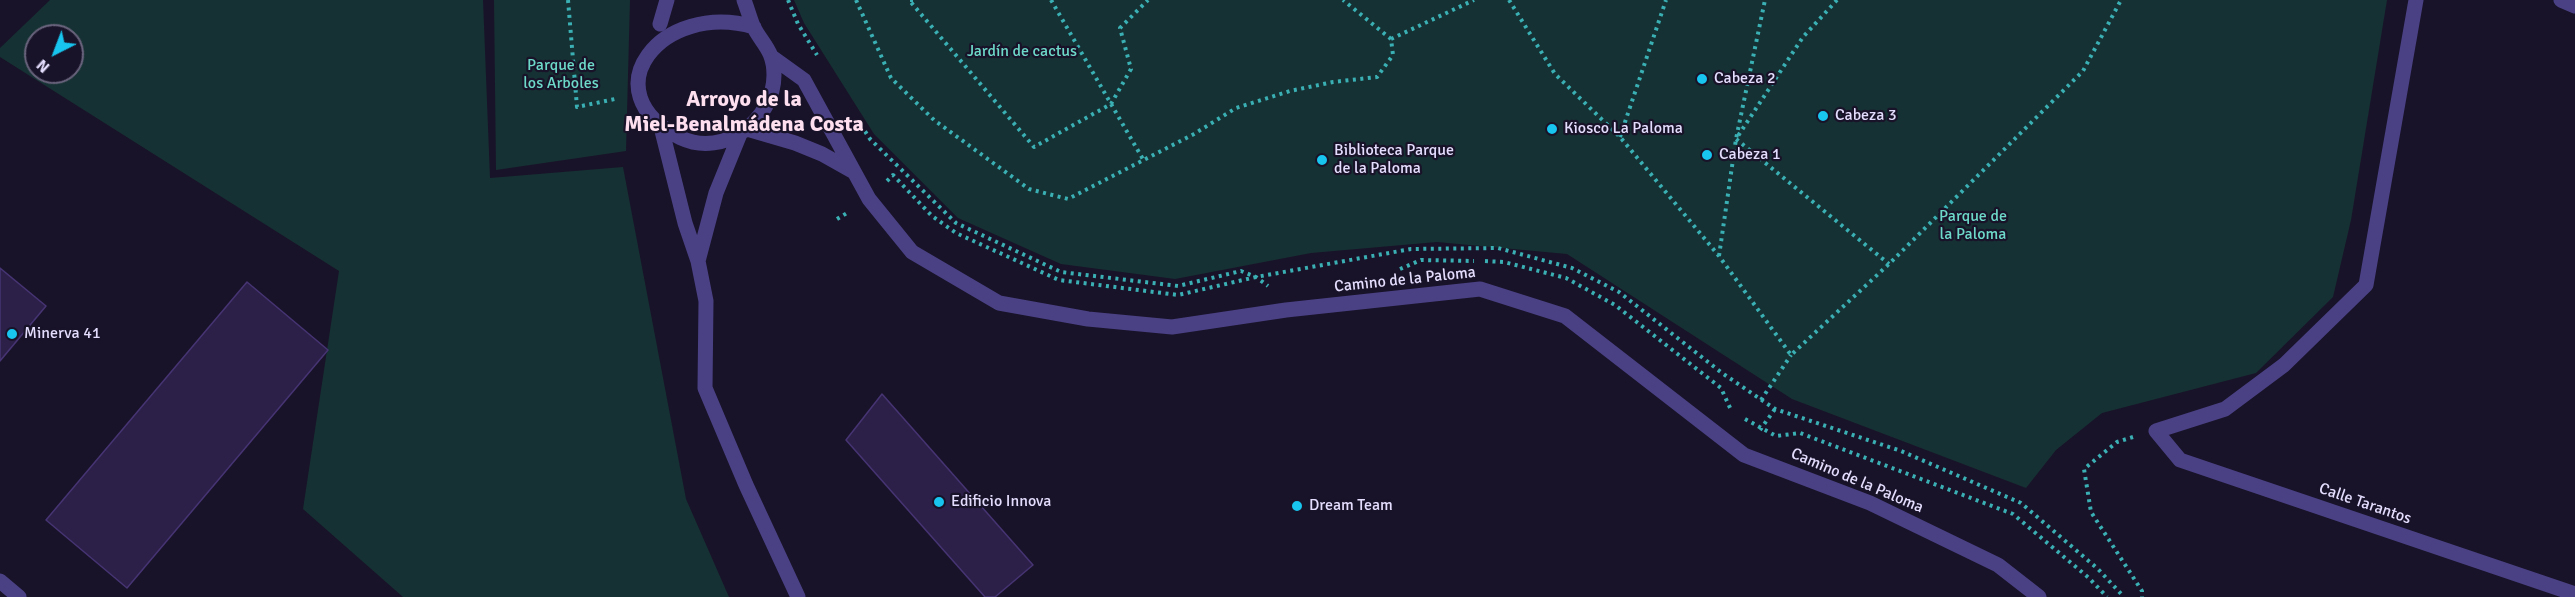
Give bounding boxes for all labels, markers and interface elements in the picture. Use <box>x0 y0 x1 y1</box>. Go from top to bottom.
north arrow <box>24 24 84 84</box>
park label: Jardín de cactus <box>967 42 1077 62</box>
text: N <box>32 55 54 77</box>
park label: Parque de los Arboles <box>523 56 599 94</box>
place label: Cabeza 2 <box>1714 69 1776 89</box>
marker: Cabeza 2 <box>1695 72 1709 86</box>
district label: Arroyo de la Miel-Benalmádena Costa <box>624 87 864 138</box>
place label: Cabeza 3 <box>1835 106 1897 126</box>
marker: Cabeza 3 <box>1816 109 1830 123</box>
place label: Kiosco La Paloma <box>1564 119 1683 139</box>
marker: Kiosco La Paloma <box>1545 122 1559 136</box>
place label: Biblioteca Parque de la Paloma <box>1334 141 1454 179</box>
place label: Cabeza 1 <box>1719 145 1781 165</box>
marker: Cabeza 1 <box>1700 148 1714 162</box>
marker: Biblioteca Parque de la Paloma <box>1315 153 1329 167</box>
park label: Parque de la Paloma <box>1939 207 2007 245</box>
street label: Camino de la Paloma <box>1333 263 1477 297</box>
place label: Minerva 41 <box>24 324 101 344</box>
marker: Minerva 41 <box>5 327 19 341</box>
street label: Camino de la Paloma <box>1788 444 1926 518</box>
street label: Calle Tarantos <box>2316 479 2414 529</box>
place label: Edificio Innova <box>951 492 1051 512</box>
marker: Edificio Innova <box>932 495 946 509</box>
place label: Dream Team <box>1309 496 1393 516</box>
marker: Dream Team <box>1290 499 1304 513</box>

